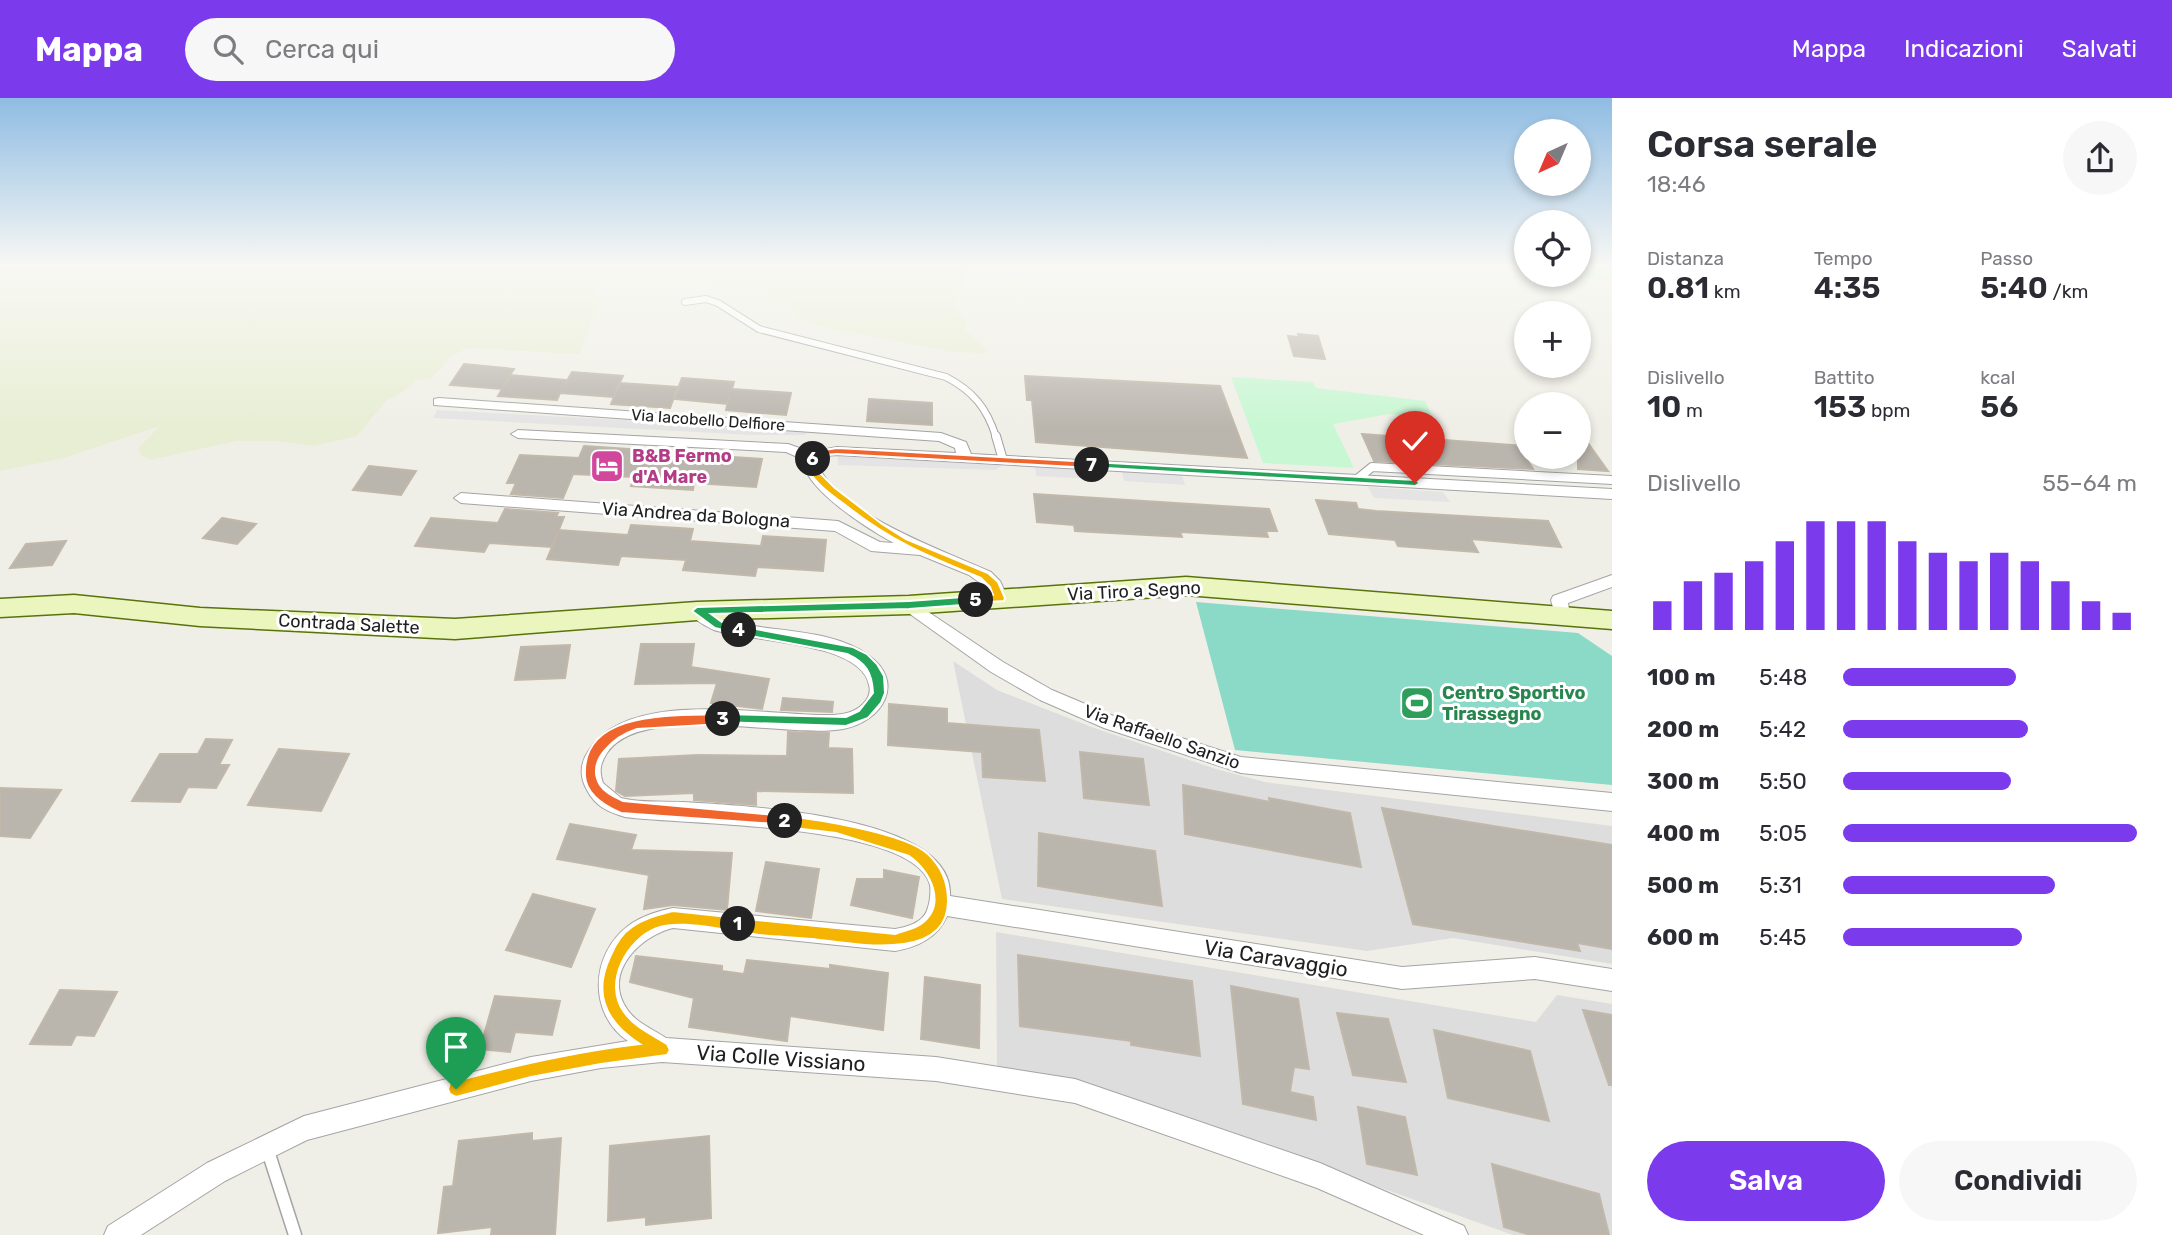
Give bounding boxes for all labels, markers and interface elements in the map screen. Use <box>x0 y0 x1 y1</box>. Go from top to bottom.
search box <box>185 18 675 81</box>
text: Mappa <box>35 30 143 69</box>
icon: search <box>209 30 247 68</box>
text: Cerca qui <box>265 34 379 65</box>
text: Mappa <box>1792 35 1866 63</box>
text: Indicazioni <box>1904 35 2024 63</box>
text: Salvati <box>2062 35 2137 63</box>
north arrow <box>1514 119 1591 196</box>
map controls <box>1514 119 1591 469</box>
text: Corsa serale <box>1647 121 1878 167</box>
button: share <box>2063 121 2137 195</box>
text: 18:46 <box>1647 170 1706 198</box>
button: locate <box>1514 210 1591 287</box>
text: Distanza <box>1647 247 1724 270</box>
text: Tempo <box>1814 247 1873 270</box>
text: Passo <box>1980 247 2033 270</box>
text: 0.81 <box>1647 270 1709 306</box>
text: 4:35 <box>1814 270 1880 306</box>
text: 5:40 <box>1980 270 2048 306</box>
text: km <box>1709 280 1741 303</box>
text: /km <box>2048 280 2088 303</box>
button: + <box>1514 301 1591 378</box>
text: Dislivello <box>1647 366 1725 389</box>
text: Battito <box>1814 366 1875 389</box>
text: kcal <box>1980 366 2015 389</box>
text: 10 <box>1647 389 1681 425</box>
text: 153 <box>1814 389 1866 425</box>
text: 56 <box>1980 389 2018 425</box>
button: − <box>1514 392 1591 469</box>
text: m <box>1681 399 1703 422</box>
text: bpm <box>1866 399 1911 422</box>
street label: Via Iacobello Delfiore <box>630 405 786 435</box>
pin <box>1385 411 1445 483</box>
icon: check <box>1396 422 1434 460</box>
pin: 6 <box>796 442 830 476</box>
place label: B&B Fermo d'A Mare <box>632 445 732 488</box>
hotel icon: B&B Fermo d'A Mare <box>588 447 626 485</box>
text: 6 <box>806 447 819 470</box>
pin: 7 <box>1074 448 1110 482</box>
text: 7 <box>1086 453 1097 476</box>
text: Dislivello <box>1647 469 1741 497</box>
text: 55–64 m <box>2042 469 2137 497</box>
street label: Via Andrea da Bologna <box>601 497 791 533</box>
street label: Via Tiro a Segno <box>1067 577 1201 605</box>
pin: 5 <box>958 582 993 618</box>
text: 5 <box>969 588 982 611</box>
street label: Contrada Salette <box>278 609 420 639</box>
pin: 4 <box>722 612 756 648</box>
text: 4 <box>732 618 745 641</box>
text: 100 m <box>1647 663 1716 691</box>
text: 5:48 <box>1759 663 1807 691</box>
place label: Centro Sportivo Tirassegno <box>1442 682 1586 725</box>
sports icon: Centro Sportivo Tirassegno <box>1398 684 1436 722</box>
street label: Via Raffaello Sanzio <box>1081 700 1243 774</box>
pin: 3 <box>706 702 740 736</box>
text: 3 <box>716 707 729 730</box>
text: 200 m <box>1647 715 1719 743</box>
text: 5:42 <box>1759 715 1806 743</box>
text: 300 m <box>1647 767 1719 795</box>
text: 5:50 <box>1759 767 1807 795</box>
pin: 2 <box>768 804 802 838</box>
text: 2 <box>778 809 791 832</box>
text: 400 m <box>1647 819 1720 847</box>
text: 5:05 <box>1759 819 1807 847</box>
text: 500 m <box>1647 871 1719 899</box>
text: 5:31 <box>1759 871 1802 899</box>
pin: 1 <box>720 906 756 942</box>
text: 1 <box>733 912 742 935</box>
text: 600 m <box>1647 923 1719 951</box>
text: 5:45 <box>1759 923 1807 951</box>
street label: Via Caravaggio <box>1202 934 1350 982</box>
pin <box>426 1017 486 1089</box>
icon: arrive <box>437 1028 475 1066</box>
street label: Via Colle Vissiano <box>695 1040 867 1076</box>
button: Salva <box>1647 1141 1885 1221</box>
button: Condividi <box>1899 1141 2137 1221</box>

